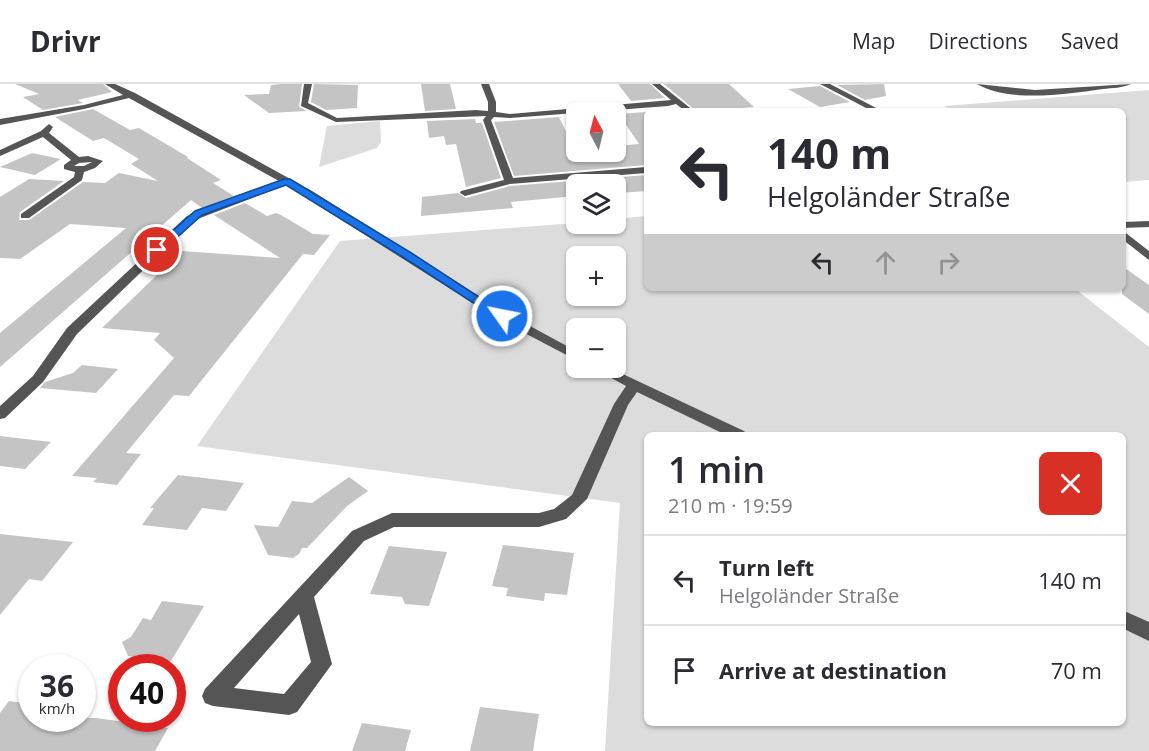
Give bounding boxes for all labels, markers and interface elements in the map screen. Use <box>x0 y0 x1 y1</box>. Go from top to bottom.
text: Drivr <box>30 22 101 60</box>
text: Map <box>852 27 895 55</box>
text: Directions <box>928 27 1028 55</box>
text: Saved <box>1061 27 1119 55</box>
north arrow <box>566 102 626 162</box>
map controls <box>566 102 626 378</box>
text: 140 m <box>767 124 891 181</box>
icon: left <box>668 132 746 210</box>
button: layers <box>566 174 626 234</box>
text: Helgoländer Straße <box>767 178 1010 215</box>
pin <box>131 224 182 275</box>
icon: arrive <box>140 233 173 266</box>
button: + <box>566 246 626 306</box>
icon: left <box>806 246 839 279</box>
icon: ahead <box>869 246 902 279</box>
icon: right <box>932 246 965 279</box>
position arrow <box>470 284 534 348</box>
button: − <box>566 318 626 378</box>
text: 1 min <box>668 445 765 494</box>
button: close <box>1039 452 1102 515</box>
text: 210 m · 19:59 <box>668 492 793 519</box>
text: Turn left <box>719 552 814 582</box>
icon: left <box>668 564 701 597</box>
text: 140 m <box>1038 565 1102 595</box>
text: Helgoländer Straße <box>719 582 899 609</box>
speed limit sign: 40 <box>108 654 186 732</box>
icon: arrive <box>668 654 701 687</box>
text: Arrive at destination <box>719 655 947 685</box>
text: 70 m <box>1051 655 1102 685</box>
text: 36 <box>40 665 74 706</box>
text: km/h <box>39 698 75 718</box>

